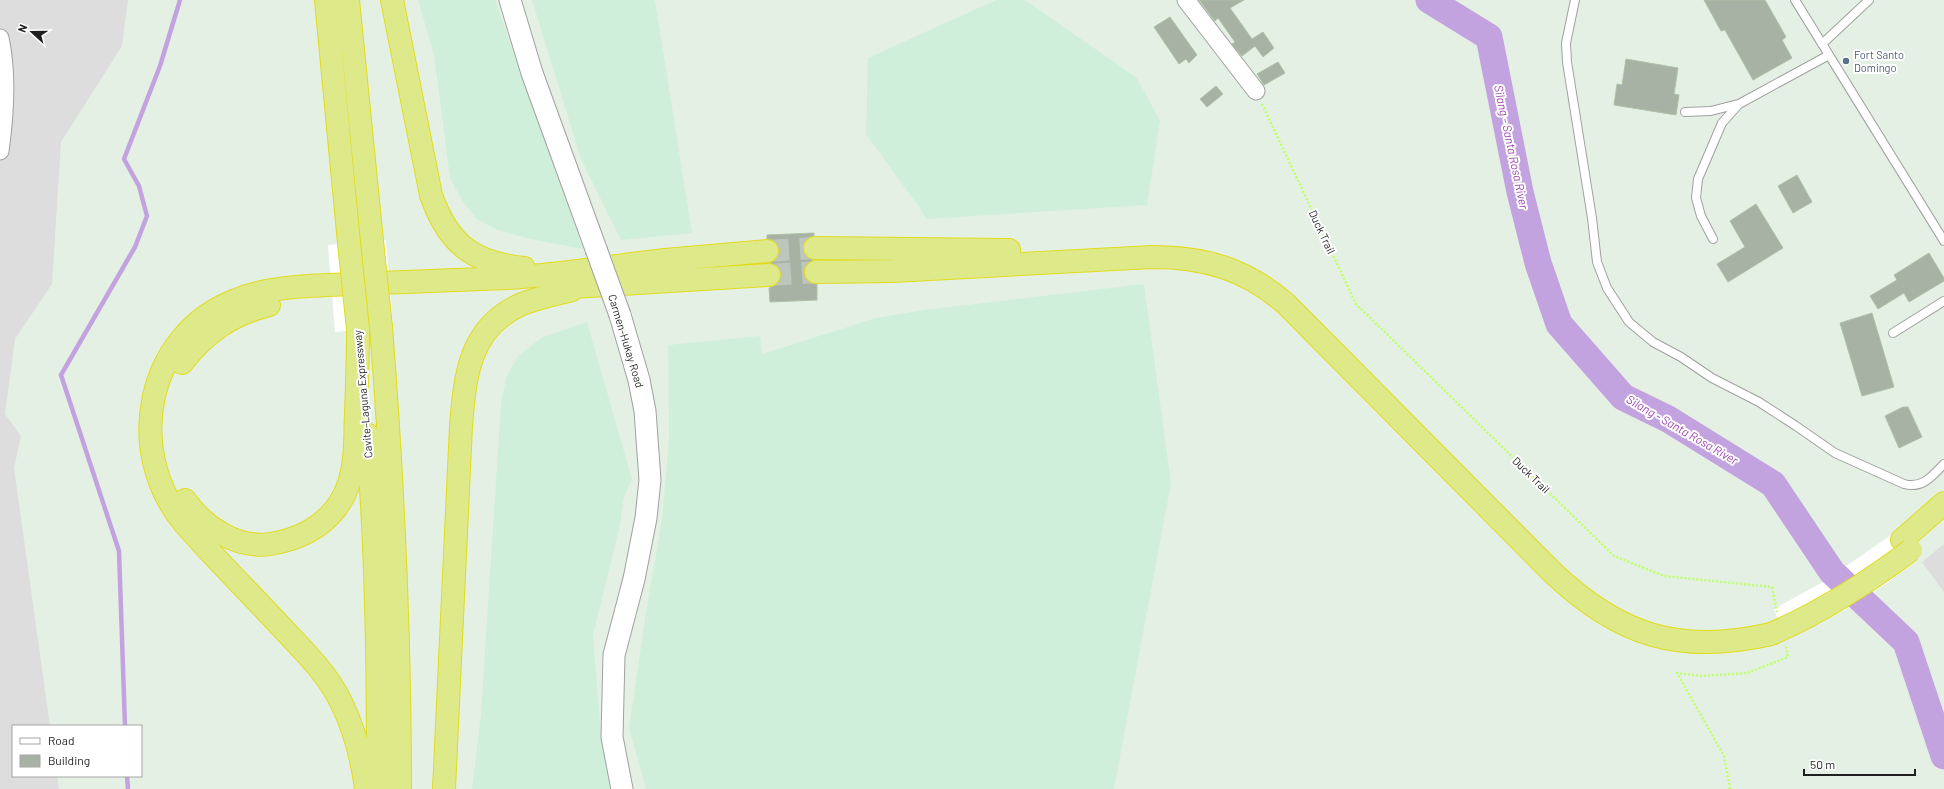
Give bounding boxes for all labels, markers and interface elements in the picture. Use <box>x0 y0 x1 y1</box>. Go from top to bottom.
north arrow <box>12 12 52 52</box>
text: N <box>15 22 30 34</box>
place label: Fort Santo Domingo <box>1854 48 1904 74</box>
marker: Fort Santo Domingo <box>1841 56 1851 66</box>
water label: Silang - Santa Rosa River <box>1492 84 1532 211</box>
street label: Duck Trail <box>1307 208 1338 256</box>
street label: Carmen-Hukay Road <box>606 293 647 389</box>
street label: Cavite–Laguna Expressway <box>350 330 375 459</box>
water label: Silang - Santa Rosa River <box>1624 391 1741 467</box>
street label: Duck Trail <box>1510 454 1553 495</box>
legend <box>12 725 142 777</box>
text: Road <box>48 733 75 747</box>
scale bar <box>1804 751 1915 777</box>
text: Building <box>48 753 90 767</box>
text: 50 m <box>1810 757 1835 771</box>

